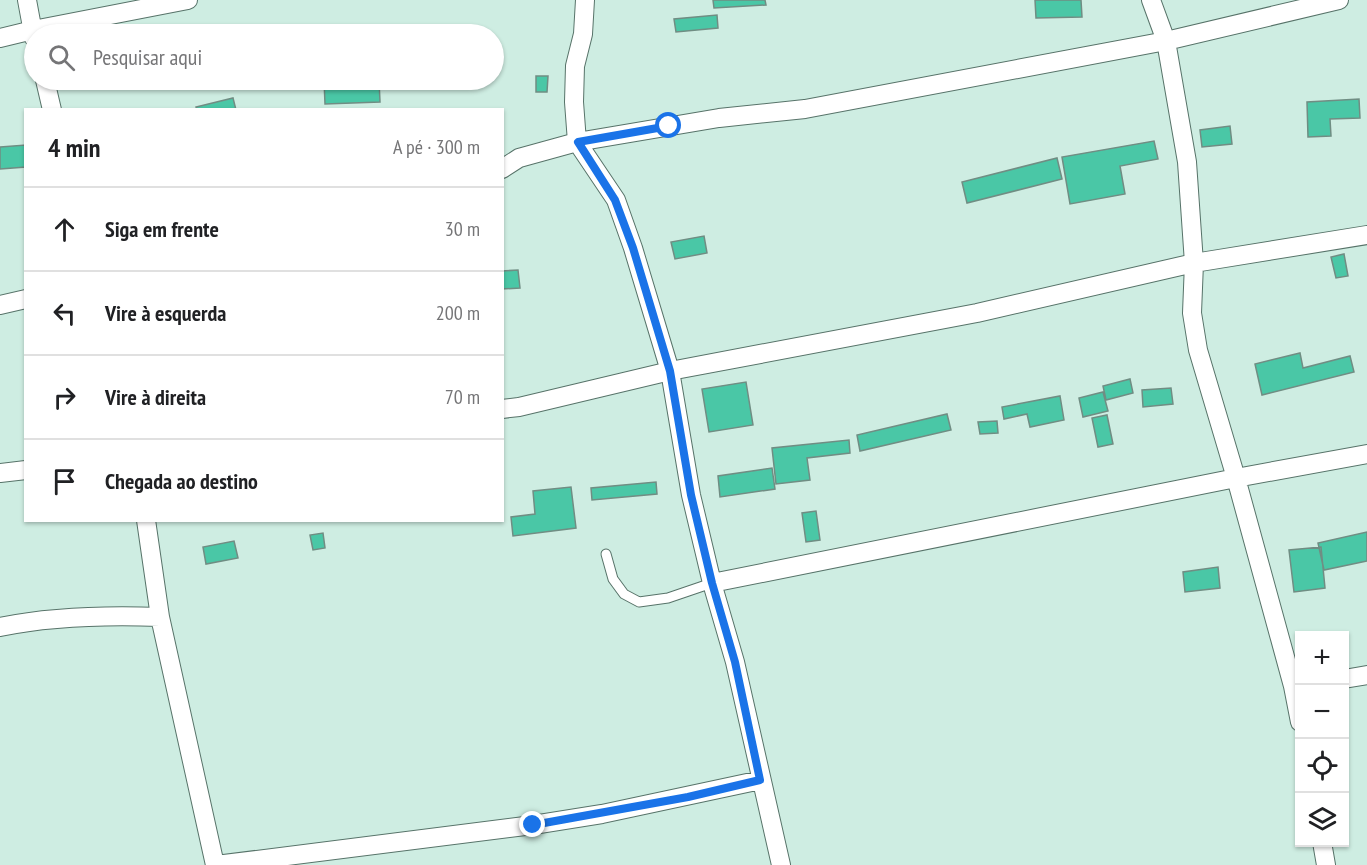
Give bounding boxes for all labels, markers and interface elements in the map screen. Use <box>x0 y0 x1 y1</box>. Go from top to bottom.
search box <box>24 24 504 90</box>
icon: search <box>45 41 78 74</box>
text: Pesquisar aqui <box>93 43 202 71</box>
route start <box>655 112 681 138</box>
text: 4 min <box>48 131 101 164</box>
text: A pé · 300 m <box>393 134 480 160</box>
icon: ahead <box>48 213 81 246</box>
text: Siga em frente <box>105 215 219 243</box>
text: 30 m <box>445 216 480 242</box>
icon: left <box>48 297 81 330</box>
text: Vire à esquerda <box>105 299 226 327</box>
text: 200 m <box>436 300 480 326</box>
icon: right <box>48 381 81 414</box>
text: Vire à direita <box>105 383 206 411</box>
text: 70 m <box>445 384 480 410</box>
icon: arrive <box>48 465 81 498</box>
text: Chegada ao destino <box>105 467 258 495</box>
map controls <box>1295 631 1349 847</box>
button: + <box>1295 631 1349 685</box>
button: − <box>1295 685 1349 739</box>
button: locate <box>1295 739 1349 793</box>
button: layers <box>1295 793 1349 847</box>
route end <box>519 811 545 837</box>

